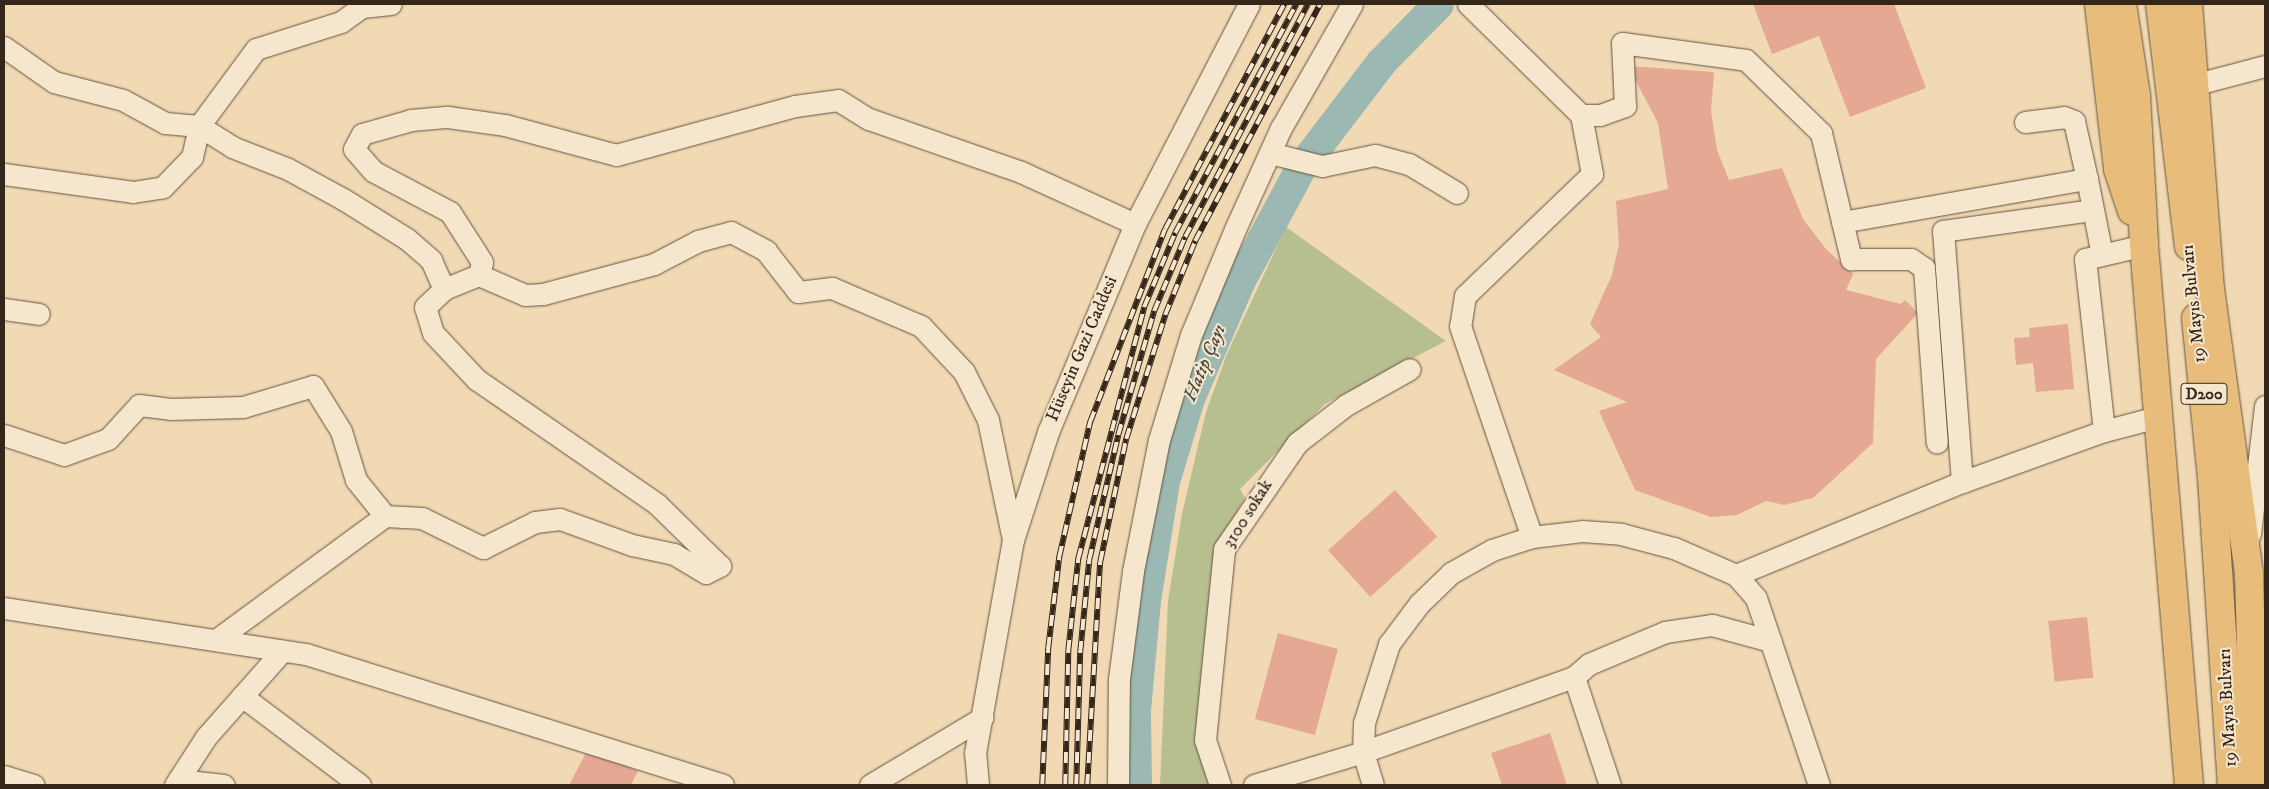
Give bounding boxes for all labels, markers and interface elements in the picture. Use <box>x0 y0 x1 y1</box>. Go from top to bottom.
street label: 19 Mayıs Bulvarı <box>2177 244 2211 364</box>
street label: Hüseyin Gazi Caddesi <box>1042 273 1122 425</box>
water label: Hatip Çayı <box>1179 321 1231 405</box>
road number: D200 <box>2180 380 2228 408</box>
street label: 3100 sokak <box>1219 476 1277 552</box>
street label: 19 Mayıs Bulvarı <box>2214 648 2242 768</box>

